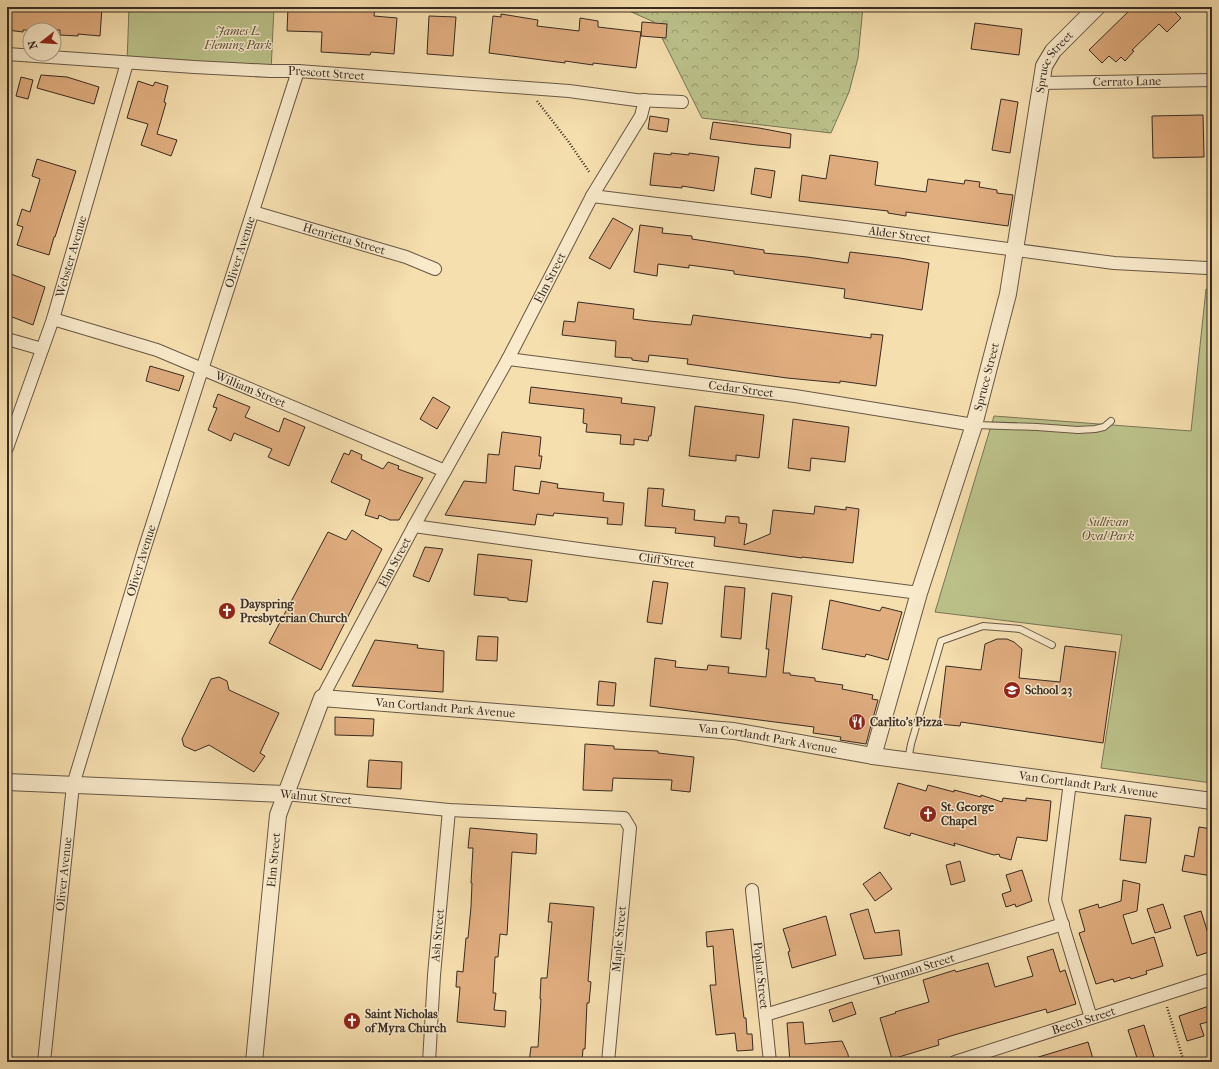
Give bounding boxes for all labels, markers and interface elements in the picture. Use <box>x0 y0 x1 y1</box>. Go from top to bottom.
north arrow <box>22 22 62 62</box>
park label: James L. Fleming Park <box>203 24 272 52</box>
street label: Spruce Street <box>1033 28 1076 94</box>
text: N <box>25 38 40 51</box>
street label: Prescott Street <box>288 64 366 83</box>
street label: Cerrato Lane <box>1093 74 1161 89</box>
street label: Webster Avenue <box>52 214 90 300</box>
street label: Oliver Avenue <box>222 214 258 290</box>
street label: Henrietta Street <box>301 220 388 258</box>
street label: Alder Street <box>867 223 932 246</box>
street label: Elm Street <box>531 250 569 305</box>
street label: Spruce Street <box>971 340 1002 412</box>
street label: William Street <box>212 368 289 411</box>
street label: Cedar Street <box>708 378 775 400</box>
park label: Sullivan Oval Park <box>1082 515 1134 543</box>
street label: Oliver Avenue <box>123 523 159 598</box>
street label: Elm Street <box>376 534 414 590</box>
street label: Cliff Street <box>638 550 696 571</box>
place label: Dayspring Presbyterian Church <box>240 597 348 626</box>
church icon: Dayspring Presbyterian Church <box>217 601 237 621</box>
school or university icon: School 23 <box>1002 680 1022 700</box>
place label: School 23 <box>1025 683 1072 698</box>
street label: Van Cortlandt Park Avenue <box>374 695 516 720</box>
restaurant icon: Carlito's Pizza <box>847 712 867 732</box>
place label: Carlito's Pizza <box>870 715 943 729</box>
street label: Van Cortlandt Park Avenue <box>697 721 838 756</box>
street label: Van Cortlandt Park Avenue <box>1017 768 1159 801</box>
street label: Walnut Street <box>279 787 353 807</box>
place label: St. George Chapel <box>941 800 994 829</box>
church icon: St. George Chapel <box>918 804 938 824</box>
street label: Elm Street <box>264 831 283 888</box>
street label: Oliver Avenue <box>53 836 75 912</box>
street label: Maple Street <box>609 905 629 973</box>
street label: Ash Street <box>428 907 447 963</box>
street label: Poplar Street <box>750 941 772 1011</box>
street label: Thurman Street <box>872 950 957 988</box>
street label: Beech Street <box>1050 1003 1118 1037</box>
place label: Saint Nicholas of Myra Church <box>365 1007 447 1036</box>
church icon: Saint Nicholas of Myra Church <box>342 1011 362 1031</box>

